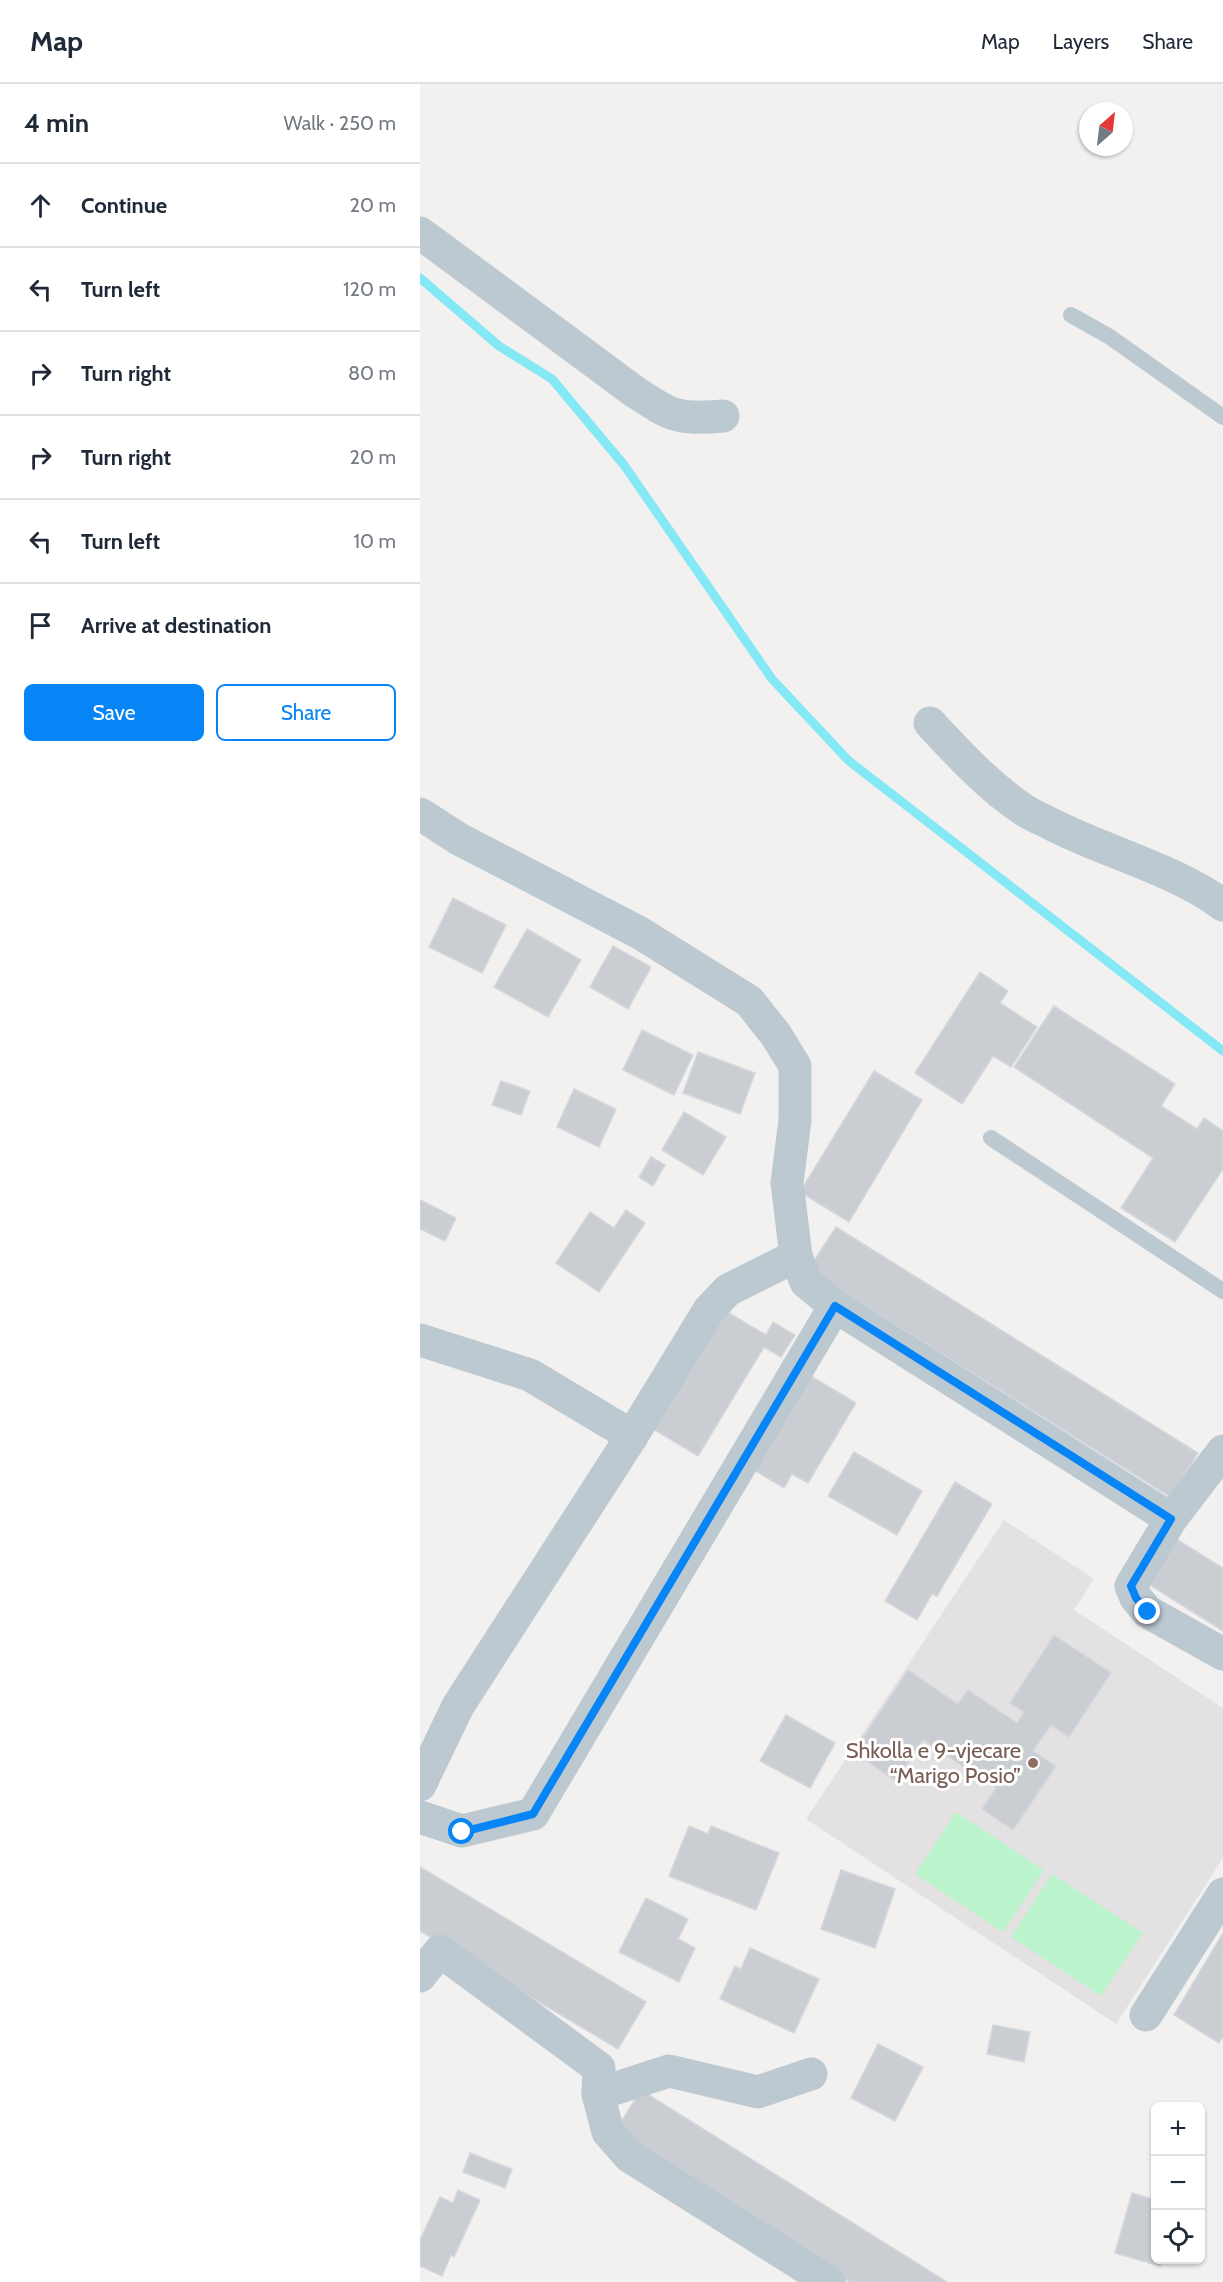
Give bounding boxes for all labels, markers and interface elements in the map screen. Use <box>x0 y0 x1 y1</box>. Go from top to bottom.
text: Map <box>30 24 83 58</box>
text: Map <box>981 29 1020 54</box>
text: Layers <box>1053 29 1109 54</box>
text: Share <box>1142 29 1193 54</box>
north arrow <box>1079 102 1133 156</box>
text: 4 min <box>24 107 89 139</box>
text: Walk · 250 m <box>284 111 396 135</box>
icon: ahead <box>24 189 57 222</box>
text: Continue <box>81 192 167 219</box>
text: 20 m <box>350 193 396 217</box>
icon: left <box>24 273 57 306</box>
text: Turn left <box>81 276 160 303</box>
text: 120 m <box>343 277 396 301</box>
icon: right <box>24 357 57 390</box>
text: Turn right <box>81 360 171 387</box>
text: 80 m <box>348 361 396 385</box>
icon: right <box>24 441 57 474</box>
text: Turn right <box>81 444 171 471</box>
text: 20 m <box>350 445 396 469</box>
icon: left <box>24 525 57 558</box>
text: Turn left <box>81 528 160 555</box>
text: 10 m <box>353 529 396 553</box>
icon: arrive <box>24 609 57 642</box>
text: Arrive at destination <box>81 612 271 639</box>
button: Save <box>24 684 204 741</box>
button: Share <box>216 684 396 741</box>
route end <box>1134 1598 1160 1624</box>
place label: Shkolla e 9-vjecare “Marigo Posio” <box>846 1737 1021 1789</box>
marker: Shkolla e 9-vjecare “Marigo Posio” <box>1026 1756 1040 1770</box>
route start <box>448 1818 474 1844</box>
map controls <box>1151 2102 1205 2264</box>
button: + <box>1151 2102 1205 2156</box>
button: − <box>1151 2156 1205 2210</box>
button: locate <box>1151 2210 1205 2264</box>

